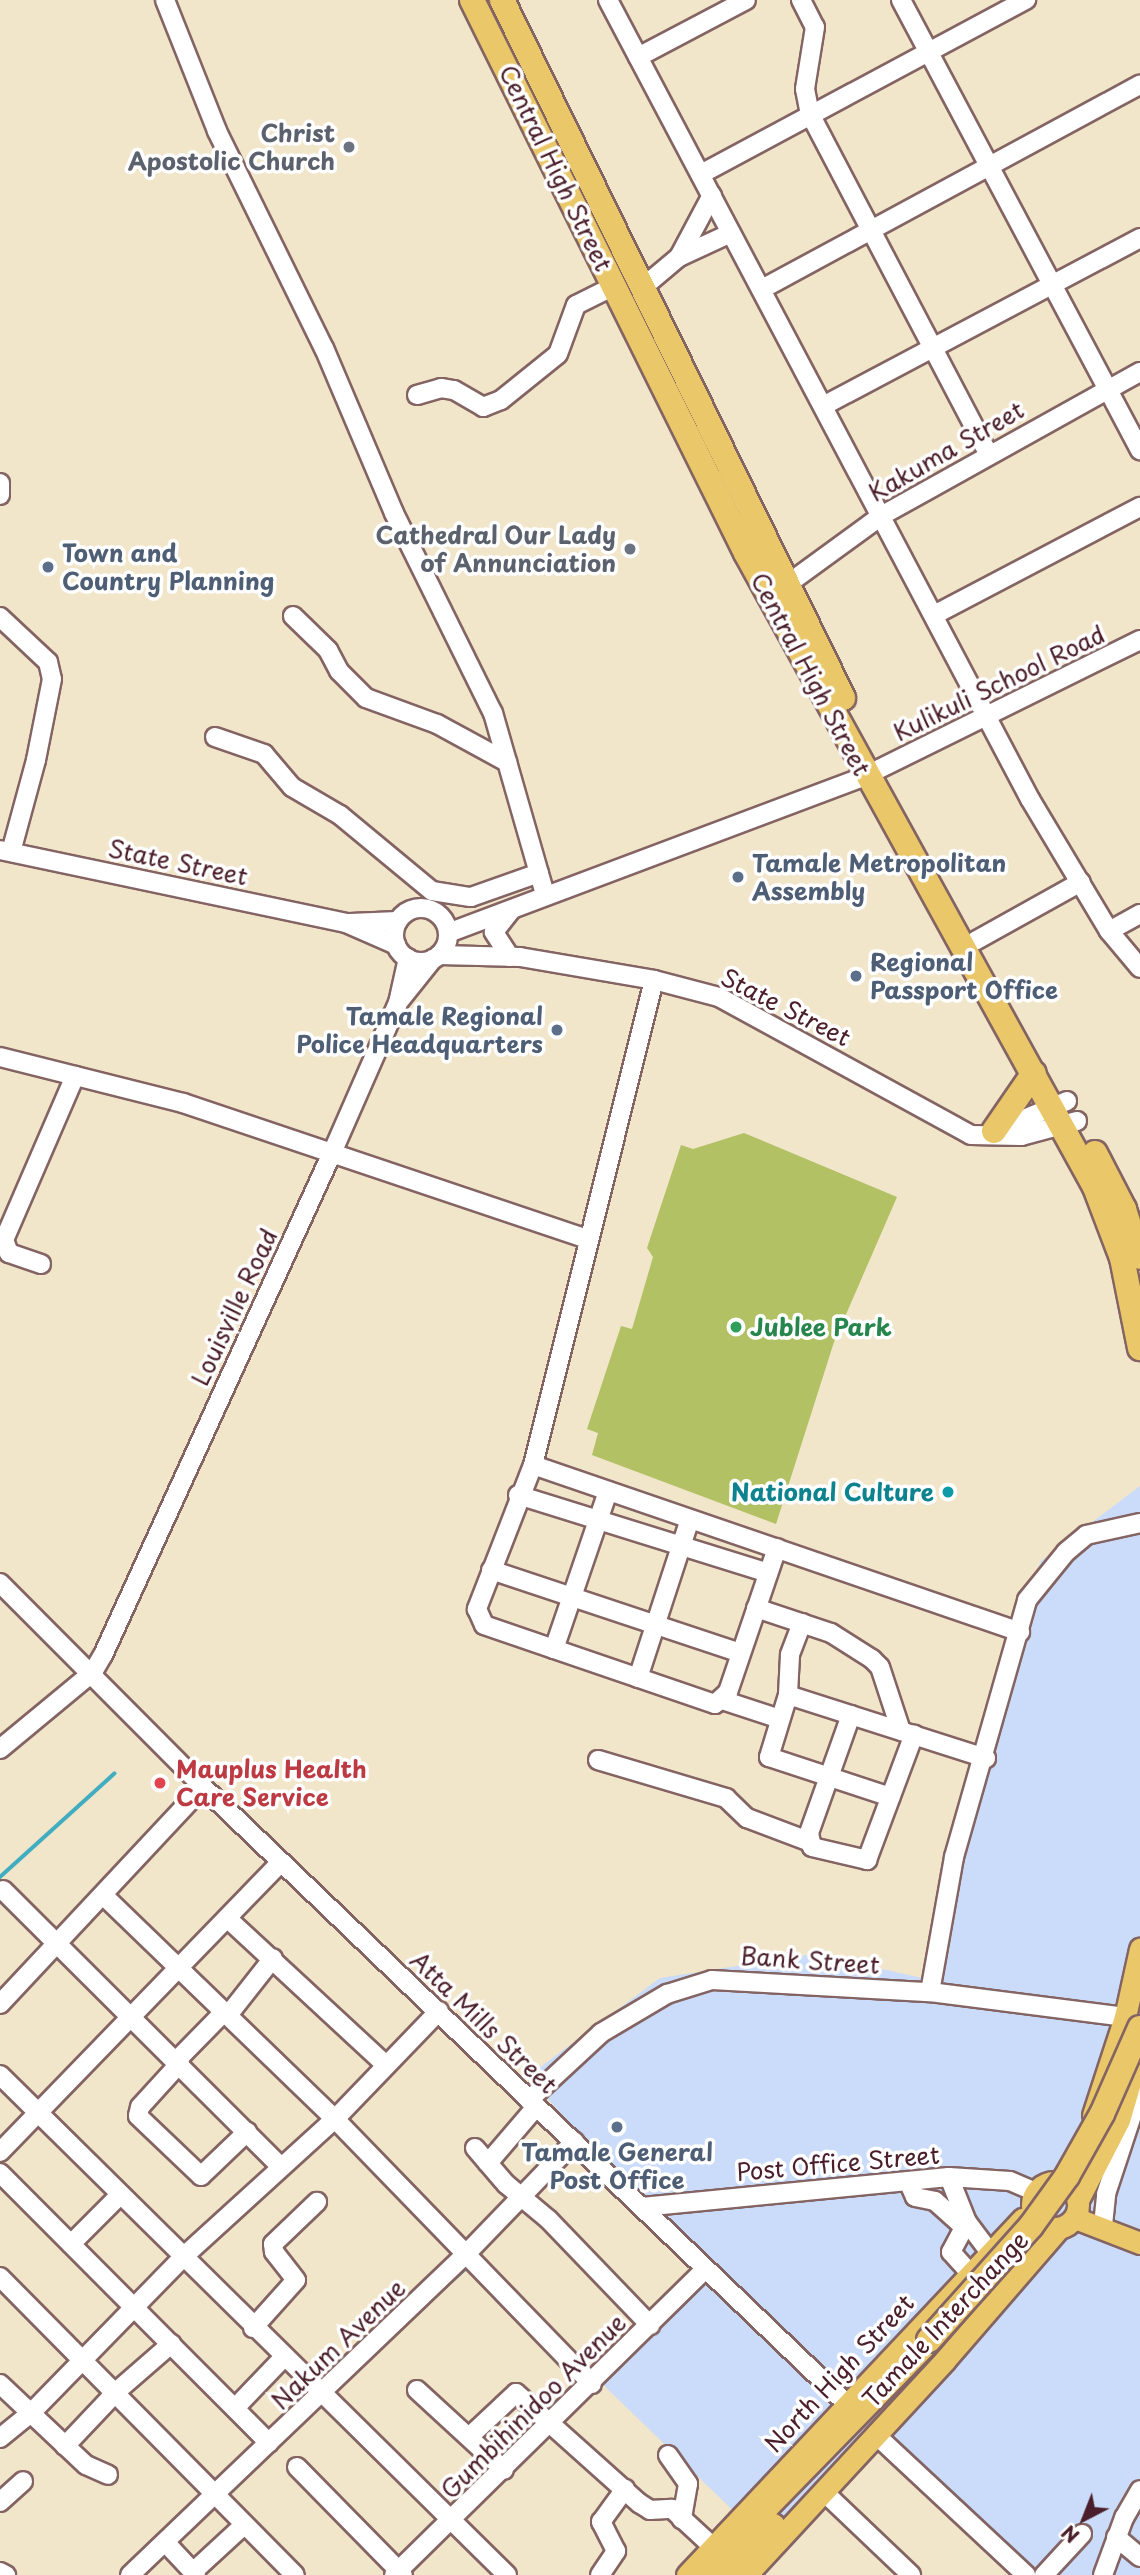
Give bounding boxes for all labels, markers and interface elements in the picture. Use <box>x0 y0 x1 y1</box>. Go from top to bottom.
street label: Central High Street <box>493 59 619 277</box>
place label: Christ Apostolic Church <box>127 119 335 175</box>
marker: Christ Apostolic Church <box>341 139 357 155</box>
street label: Kakuma Street <box>863 395 1029 507</box>
place label: Cathedral Our Lady of Annunciation <box>374 521 616 577</box>
place label: Town and Country Planning <box>62 539 275 595</box>
marker: Cathedral Our Lady of Annunciation <box>622 541 638 557</box>
marker: Town and Country Planning <box>40 559 56 575</box>
street label: Central High Street <box>745 567 877 781</box>
street label: Kulikuli School Road <box>888 619 1110 747</box>
street label: State Street <box>106 833 250 891</box>
place label: Tamale Metropolitan Assembly <box>752 849 1006 905</box>
marker: Tamale Metropolitan Assembly <box>730 869 746 885</box>
place label: Regional Passport Office <box>870 948 1061 1004</box>
street label: State Street <box>716 962 856 1052</box>
marker: Regional Passport Office <box>848 968 864 984</box>
place label: Tamale Regional Police Headquarters <box>297 1002 543 1058</box>
marker: Tamale Regional Police Headquarters <box>549 1022 565 1038</box>
street label: Louisville Road <box>185 1224 283 1390</box>
place label: Jublee Park <box>750 1313 894 1341</box>
marker: Jublee Park <box>728 1319 744 1335</box>
place label: National Culture <box>731 1478 934 1506</box>
marker: National Culture <box>940 1484 956 1500</box>
place label: Mauplus Health Care Service <box>176 1755 367 1811</box>
marker: Mauplus Health Care Service <box>150 1773 170 1793</box>
street label: Bank Street <box>739 1941 881 1979</box>
street label: Atta Mills Street <box>405 1945 563 2099</box>
marker: Tamale General Post Office <box>609 2119 625 2135</box>
place label: Tamale General Post Office <box>521 2138 713 2194</box>
street label: Post Office Street <box>735 2140 941 2186</box>
street label: Tamale Interchange <box>855 2224 1035 2414</box>
street label: Nakum Avenue <box>265 2273 411 2415</box>
street label: North High Street <box>758 2287 920 2459</box>
street label: Gumbihinidoo Avenue <box>435 2308 631 2504</box>
north arrow <box>1049 2484 1119 2554</box>
text: N <box>1055 2519 1085 2550</box>

